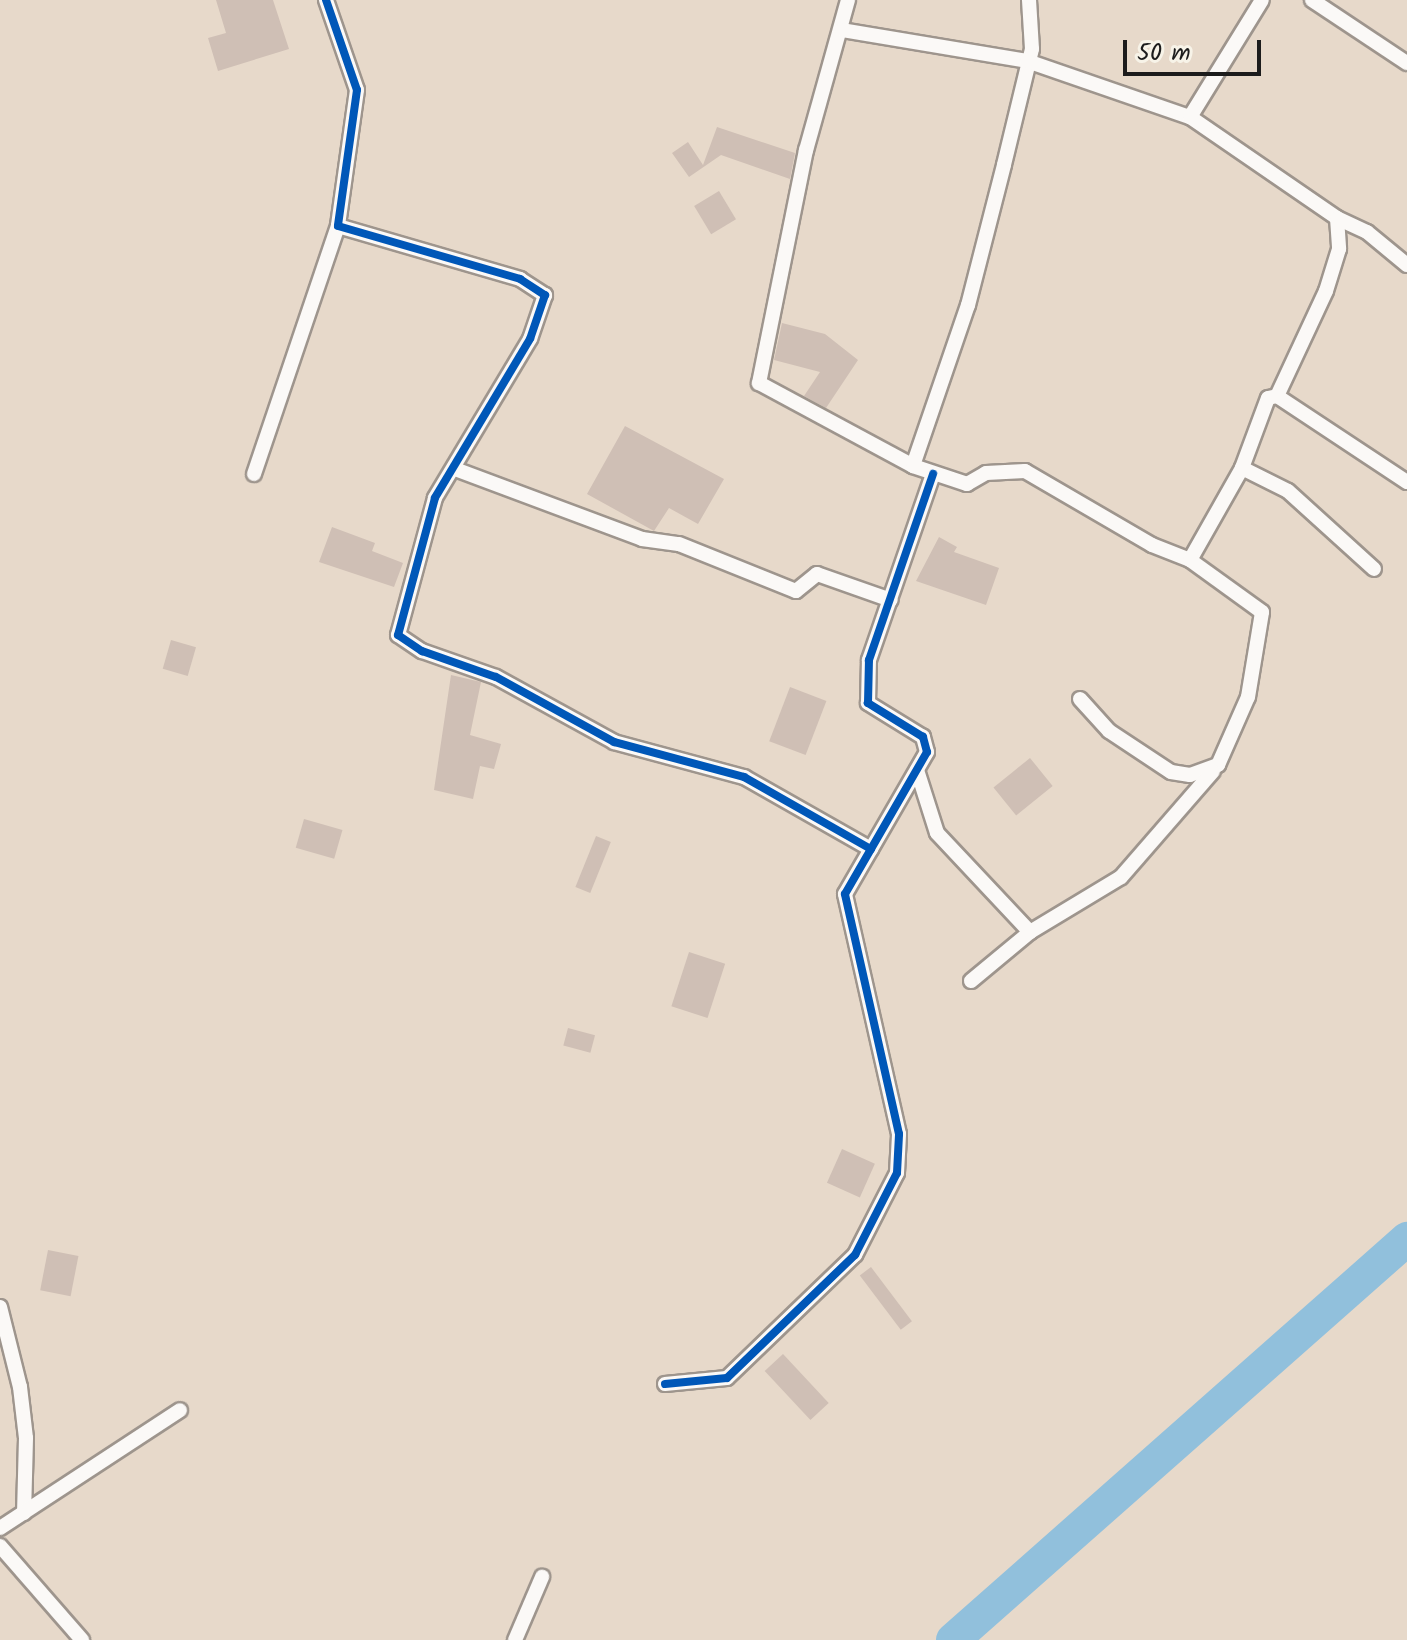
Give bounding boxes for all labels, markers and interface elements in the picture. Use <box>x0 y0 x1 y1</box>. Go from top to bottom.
scale bar <box>1127 24 1265 74</box>
text: 50 m <box>1137 34 1191 73</box>

